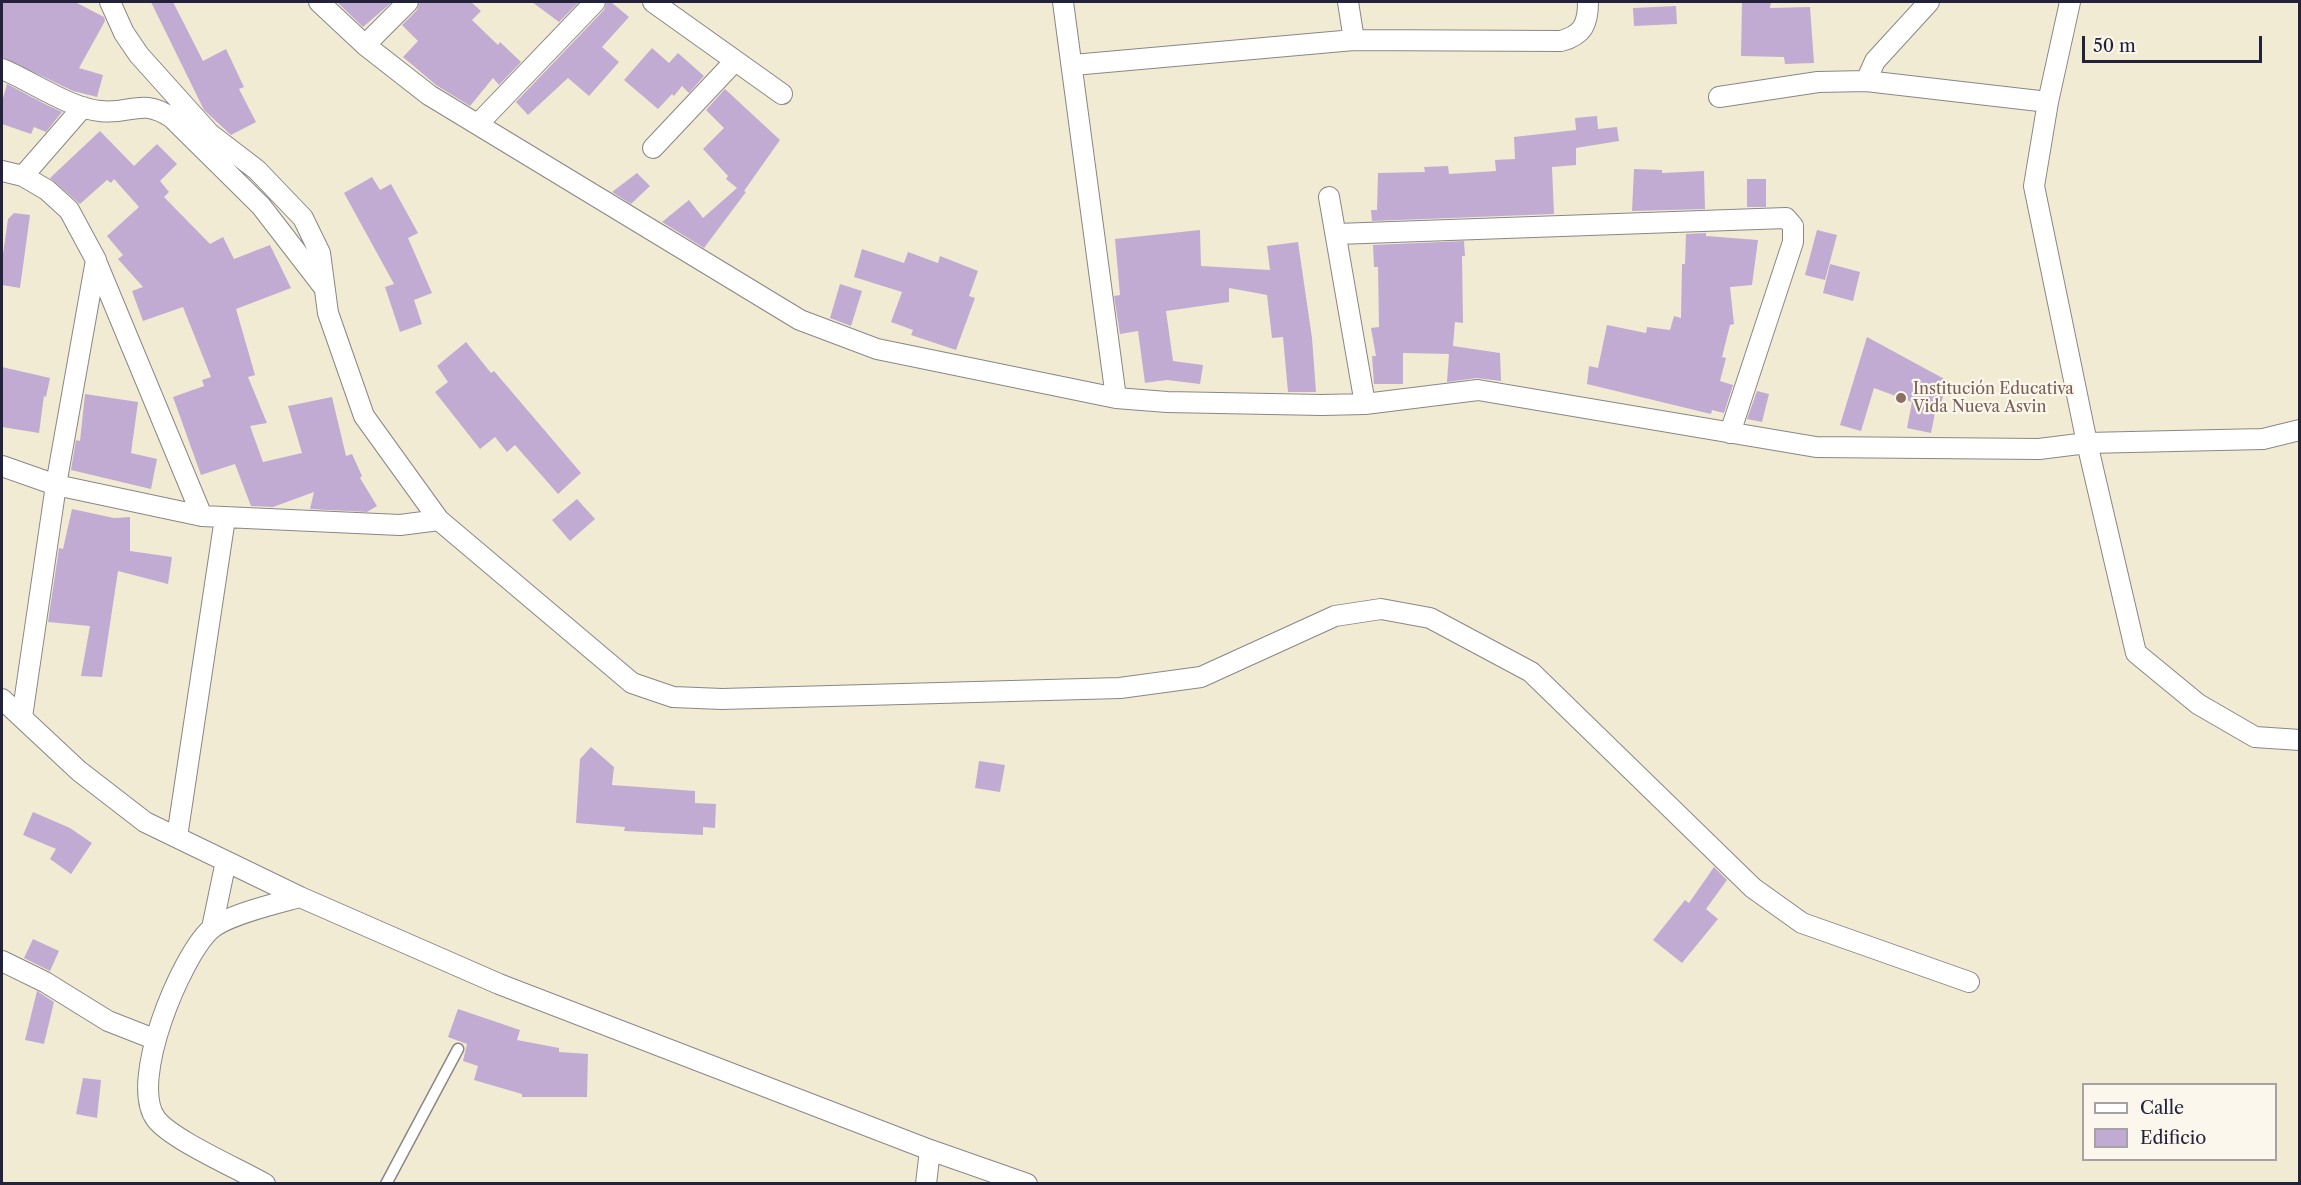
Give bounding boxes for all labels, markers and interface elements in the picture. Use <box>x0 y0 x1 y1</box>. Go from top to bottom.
scale bar <box>2085 24 2265 62</box>
text: 50 m <box>2093 35 2136 57</box>
place label: Institución Educativa Vida Nueva Asvin <box>1913 379 2074 417</box>
marker: Institución Educativa Vida Nueva Asvin <box>1894 391 1908 405</box>
legend <box>2082 1083 2277 1161</box>
text: Calle <box>2140 1097 2184 1119</box>
text: Edificio <box>2140 1127 2206 1149</box>

